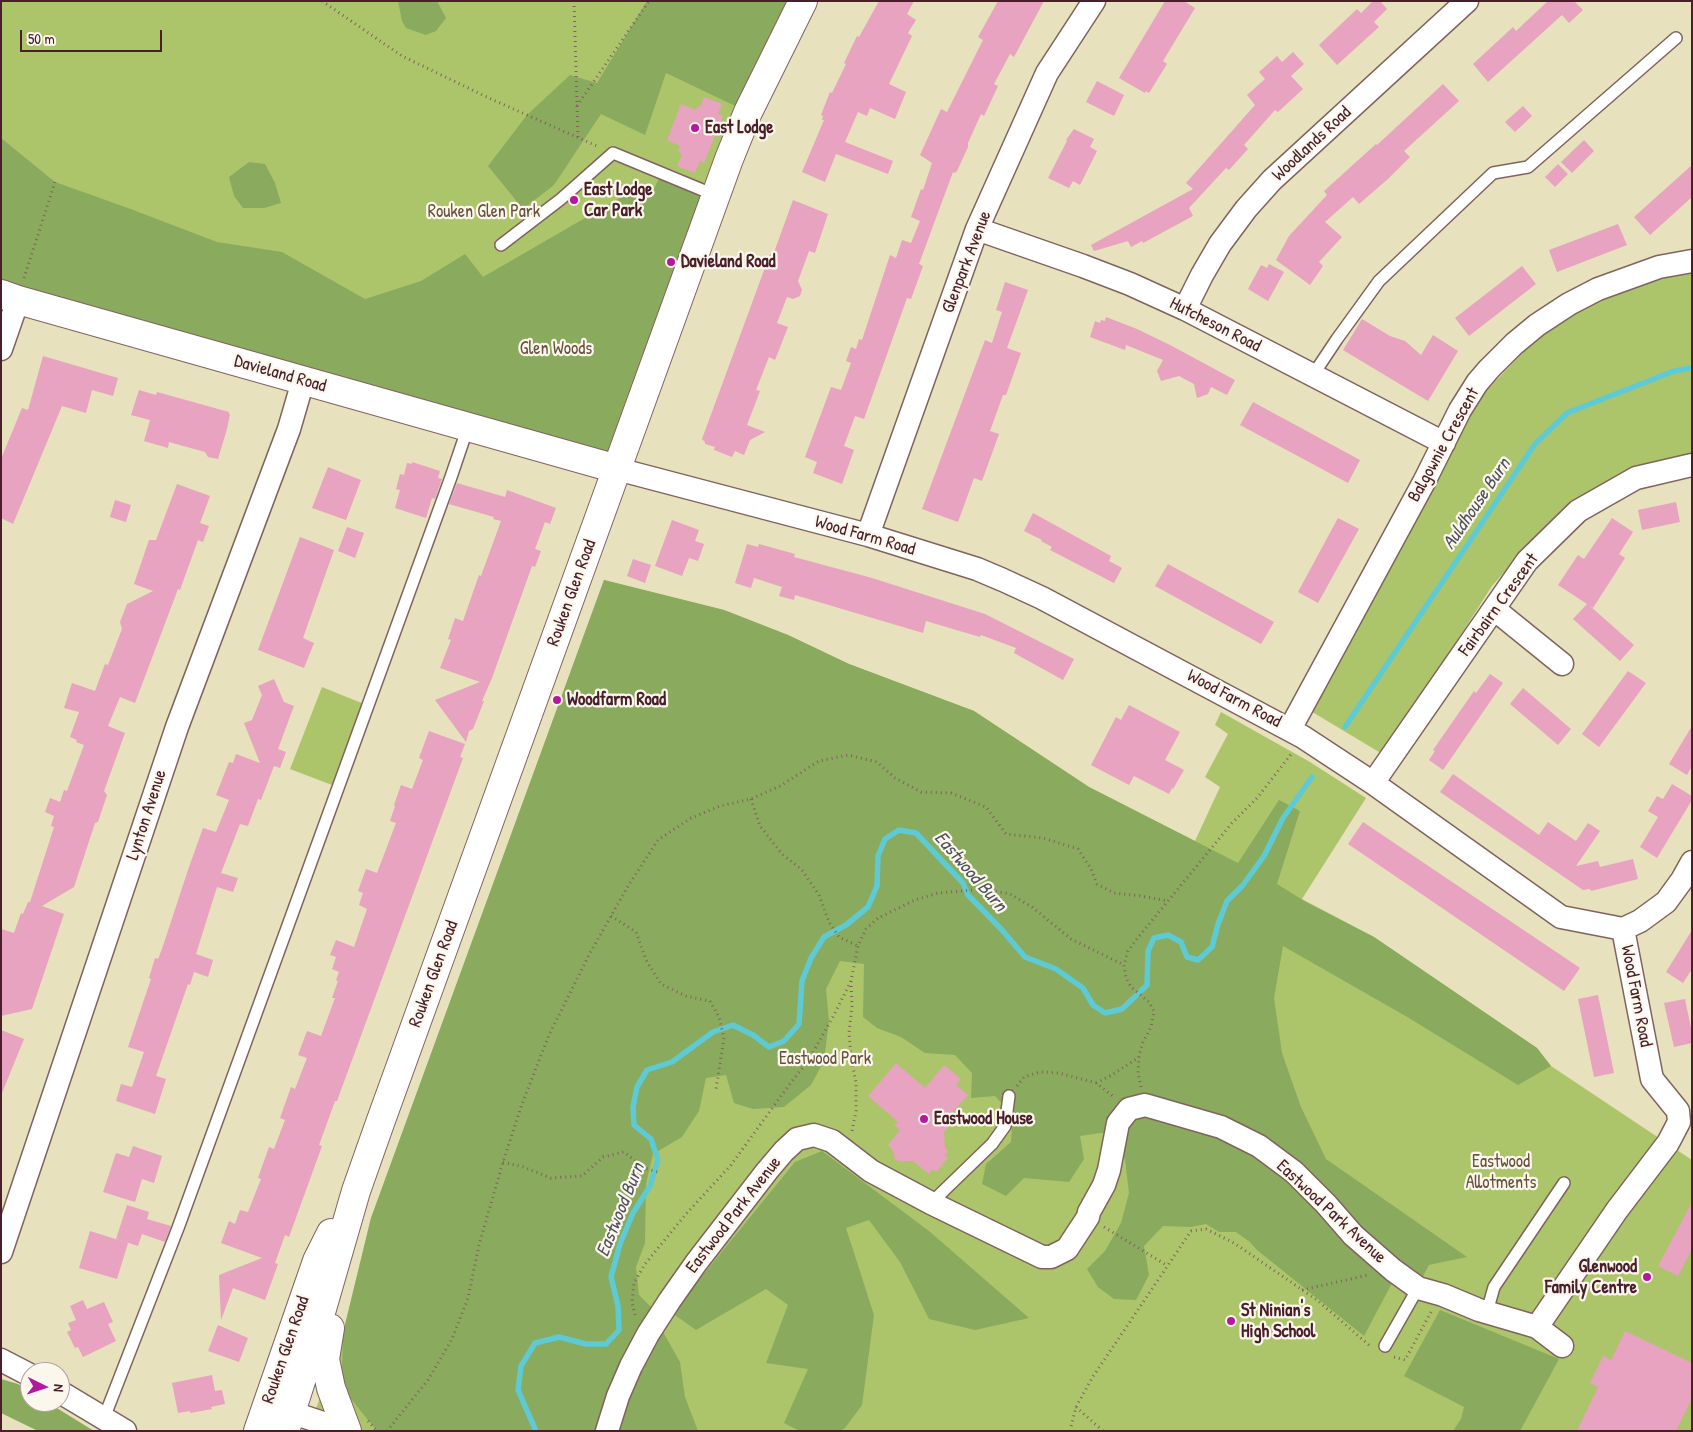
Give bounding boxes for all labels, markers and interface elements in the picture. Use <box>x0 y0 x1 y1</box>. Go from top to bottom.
scale bar <box>22 20 165 52</box>
text: 50 m <box>28 28 55 49</box>
street label: Woodlands Road <box>1268 102 1356 186</box>
place label: East Lodge <box>705 117 773 139</box>
marker: East Lodge <box>689 122 701 134</box>
place label: East Lodge Car Park <box>584 179 652 222</box>
marker: East Lodge Car Park <box>568 194 580 206</box>
park label: Rouken Glen Park <box>428 201 540 223</box>
street label: Glenpark Avenue <box>938 208 996 316</box>
place label: Davieland Road <box>681 251 776 273</box>
marker: Davieland Road <box>665 256 677 268</box>
street label: Hutcheson Road <box>1166 293 1264 357</box>
park label: Glen Woods <box>520 338 592 360</box>
street label: Davieland Road <box>232 351 328 397</box>
street label: Balgownie Crescent <box>1404 384 1484 506</box>
water label: Auldhouse Burn <box>1438 454 1516 554</box>
street label: Wood Farm Road <box>812 511 918 561</box>
street label: Rouken Glen Road <box>543 537 601 649</box>
street label: Fairbairn Crescent <box>1454 549 1544 661</box>
street label: Wood Farm Road <box>1183 665 1285 733</box>
place label: Woodfarm Road <box>567 689 666 711</box>
marker: Woodfarm Road <box>551 694 563 706</box>
street label: Lynton Avenue <box>122 767 172 863</box>
water label: Eastwood Burn <box>929 827 1011 917</box>
street label: Rouken Glen Road <box>405 918 463 1030</box>
street label: Wood Farm Road <box>1616 943 1656 1049</box>
park label: Eastwood Park <box>779 1048 871 1070</box>
place label: Eastwood House <box>934 1108 1033 1130</box>
marker: Eastwood House <box>918 1113 930 1125</box>
park label: Eastwood Allotments <box>1466 1151 1536 1194</box>
street label: Eastwood Park Avenue <box>682 1152 786 1278</box>
street label: Eastwood Park Avenue <box>1272 1156 1390 1268</box>
water label: Eastwood Burn <box>592 1160 650 1260</box>
place label: Glenwood Family Centre <box>1545 1256 1637 1298</box>
marker: Glenwood Family Centre <box>1641 1271 1653 1283</box>
street label: Rouken Glen Road <box>258 1294 314 1406</box>
place label: St Ninian's High School <box>1241 1300 1315 1342</box>
marker: St Ninian's High School <box>1225 1315 1237 1327</box>
north arrow <box>20 1362 70 1412</box>
text: N <box>50 1384 69 1392</box>

